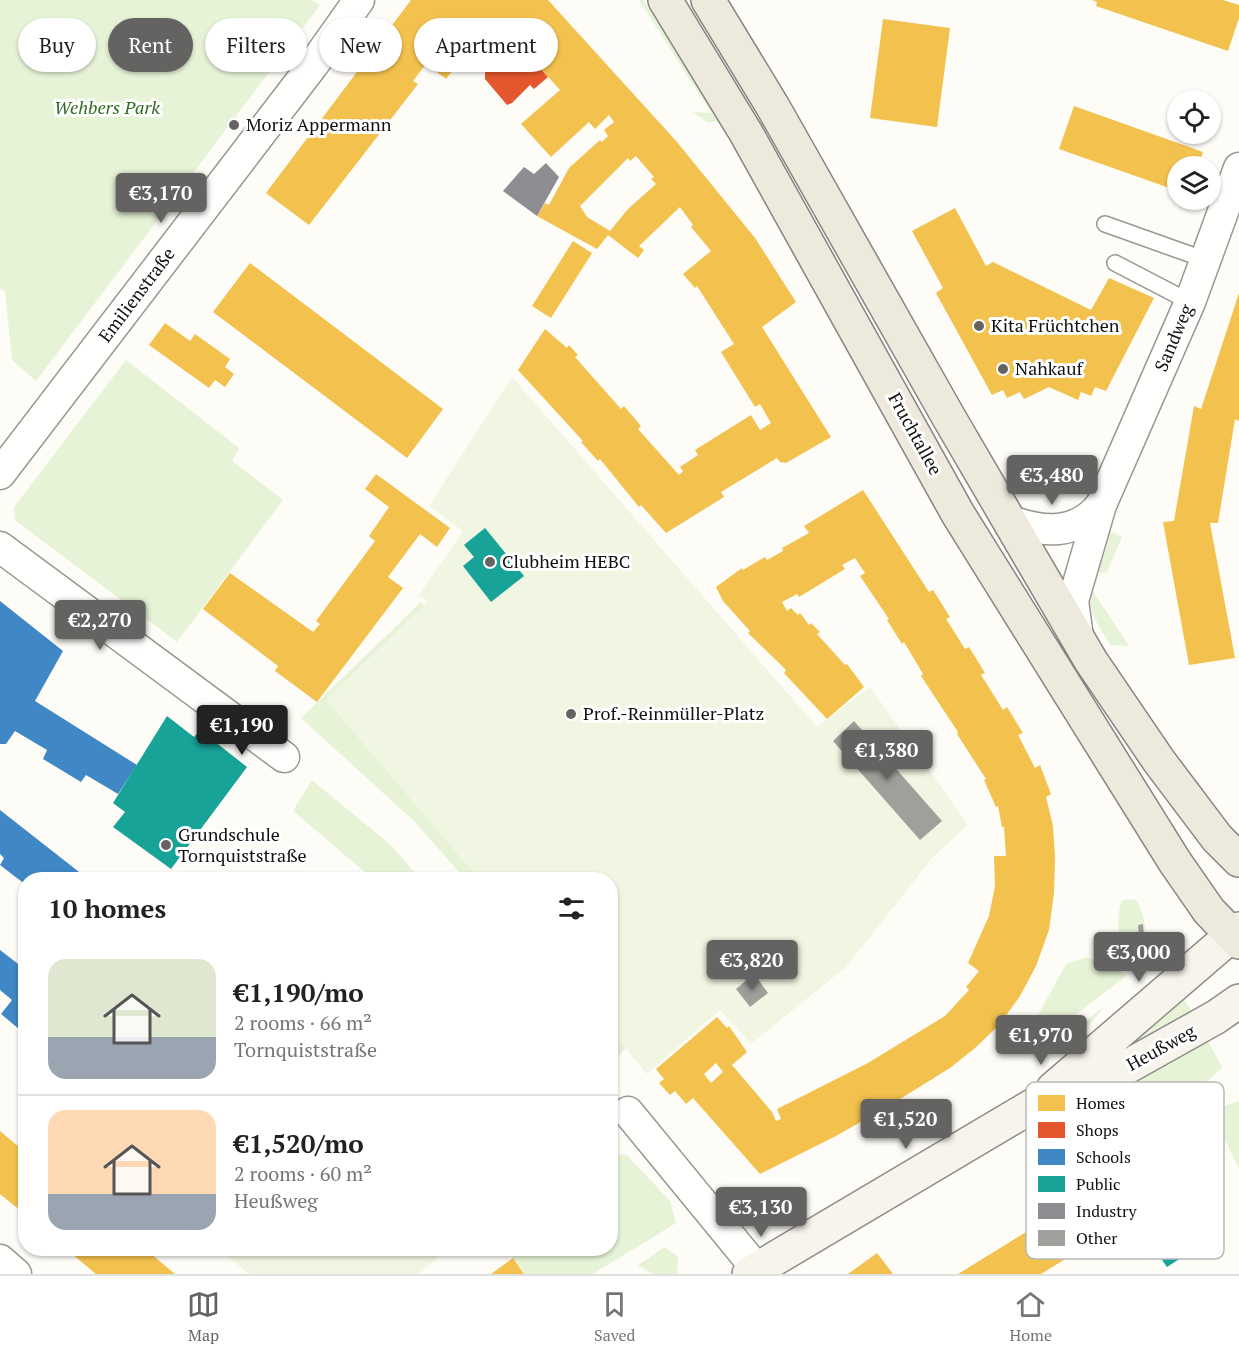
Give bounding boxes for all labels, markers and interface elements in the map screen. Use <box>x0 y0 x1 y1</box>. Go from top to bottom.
chip: Buy <box>18 18 96 72</box>
chip: Rent <box>108 18 193 72</box>
chip: Filters <box>205 18 307 72</box>
chip: New <box>319 18 402 72</box>
chip: Apartment <box>414 18 558 72</box>
map controls <box>1167 90 1221 210</box>
button: locate <box>1167 90 1221 144</box>
park label: Wehbers Park <box>54 95 160 119</box>
place label: Moriz Appermann <box>246 112 392 136</box>
marker: Moriz Appermann <box>227 118 241 132</box>
button: layers <box>1167 156 1221 210</box>
pin: €3,170 <box>112 173 210 224</box>
text: €3,170 <box>130 179 192 206</box>
street label: Emilienstraße <box>93 242 180 347</box>
street label: Sandweg <box>1148 300 1198 375</box>
place label: Kita Früchtchen <box>991 313 1120 337</box>
marker: Kita Früchtchen <box>972 319 986 333</box>
place label: Nahkauf <box>1015 356 1085 380</box>
marker: Nahkauf <box>996 362 1010 376</box>
street label: Fruchtallee <box>883 388 948 479</box>
pin: €3,480 <box>1003 455 1101 506</box>
text: €3,480 <box>1021 461 1083 488</box>
place label: Clubheim HEBC <box>502 549 630 573</box>
marker: Clubheim HEBC <box>483 555 497 569</box>
pin: €2,270 <box>51 600 149 651</box>
text: €2,270 <box>69 606 131 633</box>
place label: Prof.-Reinmüller-Platz <box>583 701 764 725</box>
pin: €1,190 <box>193 705 291 756</box>
marker: Prof.-Reinmüller-Platz <box>564 707 578 721</box>
text: €1,190 <box>211 711 273 738</box>
pin: €1,380 <box>838 730 936 781</box>
text: €1,380 <box>856 736 918 763</box>
place label: Grundschule Tornquiststraße <box>178 822 307 867</box>
marker: Grundschule Tornquiststraße <box>159 838 173 852</box>
text: 10 homes <box>48 891 166 925</box>
icon: filters <box>555 892 588 925</box>
pin: €3,000 <box>1090 932 1188 983</box>
text: €3,000 <box>1108 938 1170 965</box>
pin: €3,820 <box>703 940 801 991</box>
text: €3,820 <box>721 946 783 973</box>
text: €1,190/mo <box>234 975 364 1009</box>
icon: home <box>96 983 168 1055</box>
text: 2 rooms · 66 m² <box>234 1009 372 1036</box>
pin: €1,970 <box>992 1015 1090 1066</box>
street label: Heußweg <box>1122 1018 1200 1076</box>
text: €1,970 <box>1010 1021 1072 1048</box>
text: Tornquiststraße <box>234 1036 377 1063</box>
legend <box>1026 1082 1224 1259</box>
text: Homes <box>1076 1092 1125 1114</box>
pin: €1,520 <box>857 1099 955 1150</box>
text: €1,520 <box>875 1105 937 1132</box>
text: Shops <box>1076 1119 1119 1141</box>
text: €1,520/mo <box>234 1126 364 1160</box>
icon: home <box>96 1134 168 1206</box>
text: Schools <box>1076 1146 1131 1168</box>
text: 2 rooms · 60 m² <box>234 1160 372 1187</box>
text: Public <box>1076 1173 1121 1195</box>
text: Heußweg <box>234 1187 318 1214</box>
pin: €3,130 <box>712 1187 810 1238</box>
text: €3,130 <box>730 1193 792 1220</box>
text: Industry <box>1076 1200 1137 1222</box>
text: Other <box>1076 1227 1118 1249</box>
tab: Map <box>187 1288 220 1346</box>
tab: Saved <box>594 1288 636 1346</box>
tab: Home <box>1010 1288 1052 1346</box>

